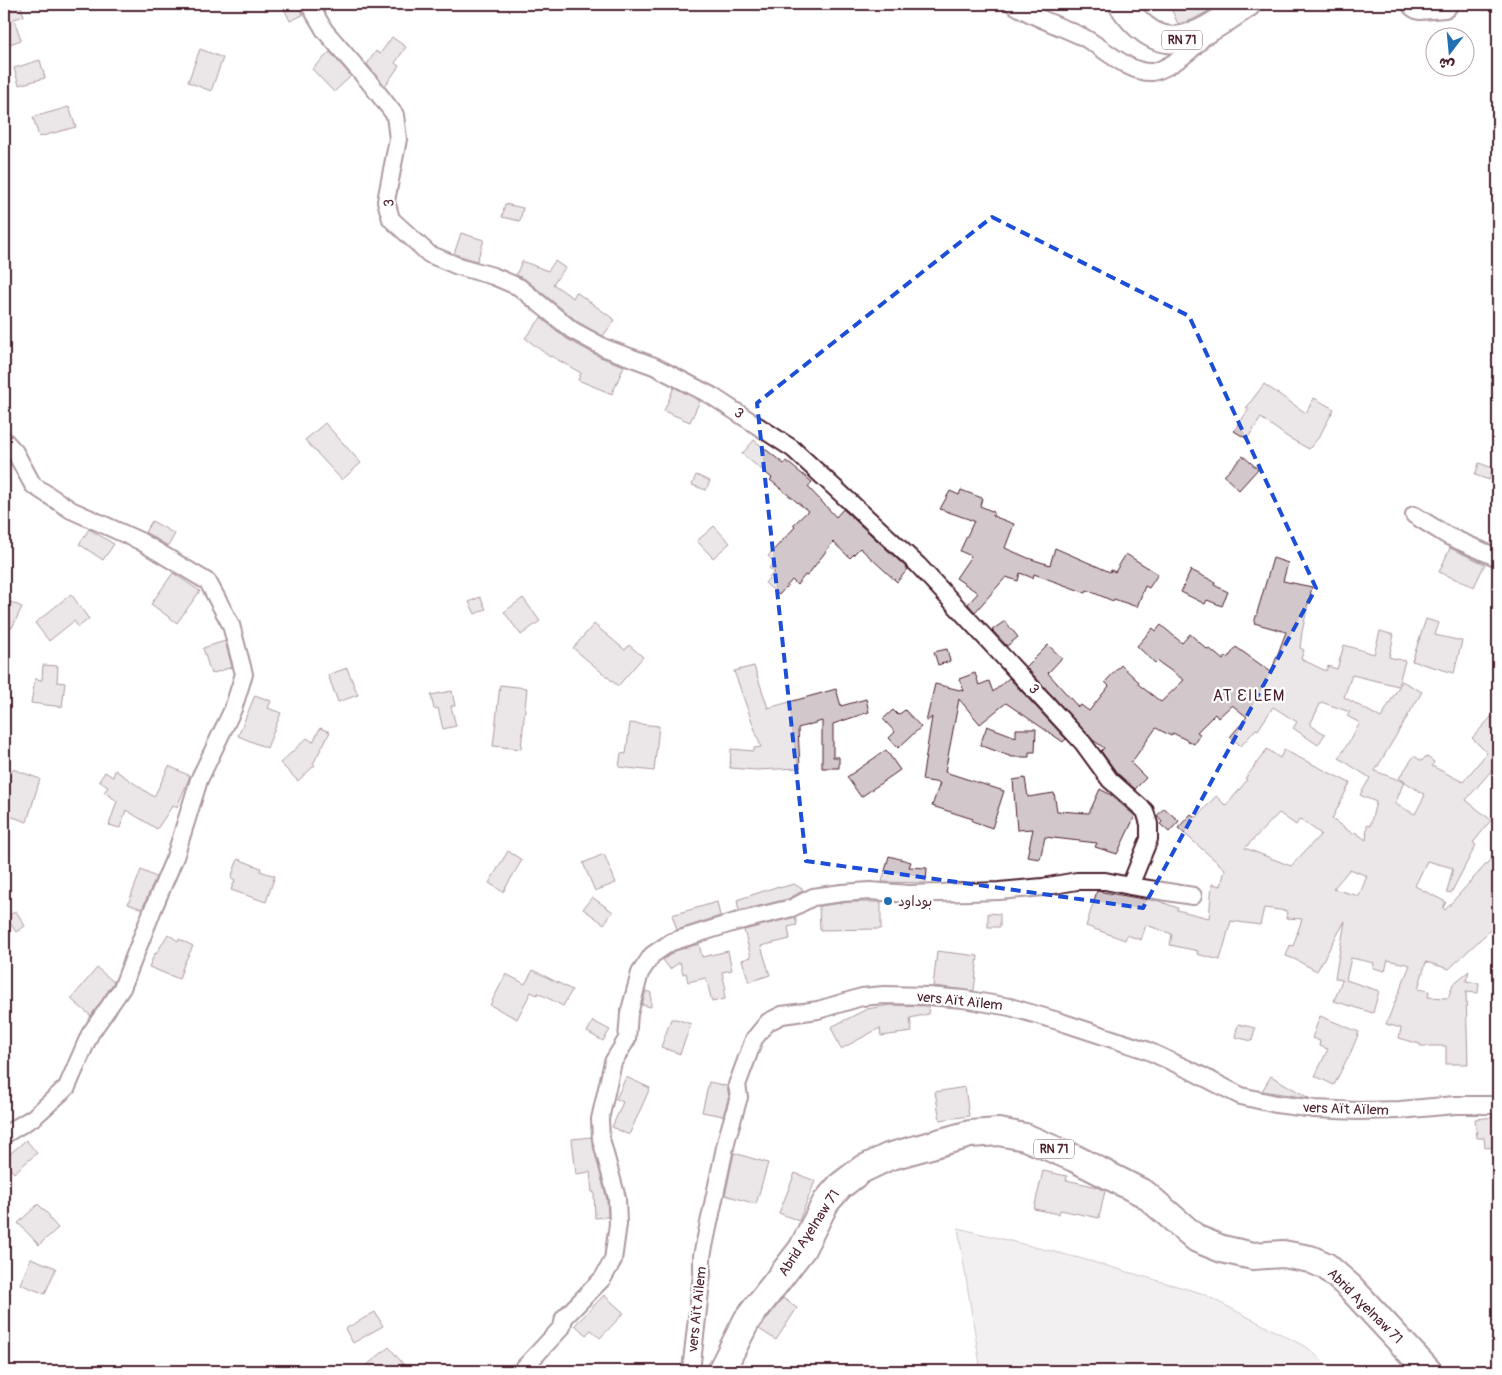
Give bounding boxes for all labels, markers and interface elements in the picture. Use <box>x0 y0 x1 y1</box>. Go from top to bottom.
north arrow <box>1424 28 1474 78</box>
road number: RN 71 <box>1162 30 1202 50</box>
text: ش <box>1437 54 1456 74</box>
street label: 3 <box>380 198 398 207</box>
street label: 3 <box>731 404 747 422</box>
street label: 3 <box>1025 680 1043 698</box>
district label: AT ƐILEM <box>1213 686 1285 706</box>
place label: بوداود <box>898 893 932 910</box>
marker: بوداود <box>882 895 894 907</box>
street label: vers Aït Aïlem <box>915 988 1004 1014</box>
street label: vers Aït Aïlem <box>1302 1099 1389 1119</box>
road number: RN 71 <box>1034 1140 1074 1158</box>
street label: Abrid Aɣelnaw 71 <box>775 1187 843 1279</box>
street label: vers Aït Aïlem <box>684 1265 710 1354</box>
street label: Abrid Aɣelnaw 71 <box>1324 1265 1406 1347</box>

